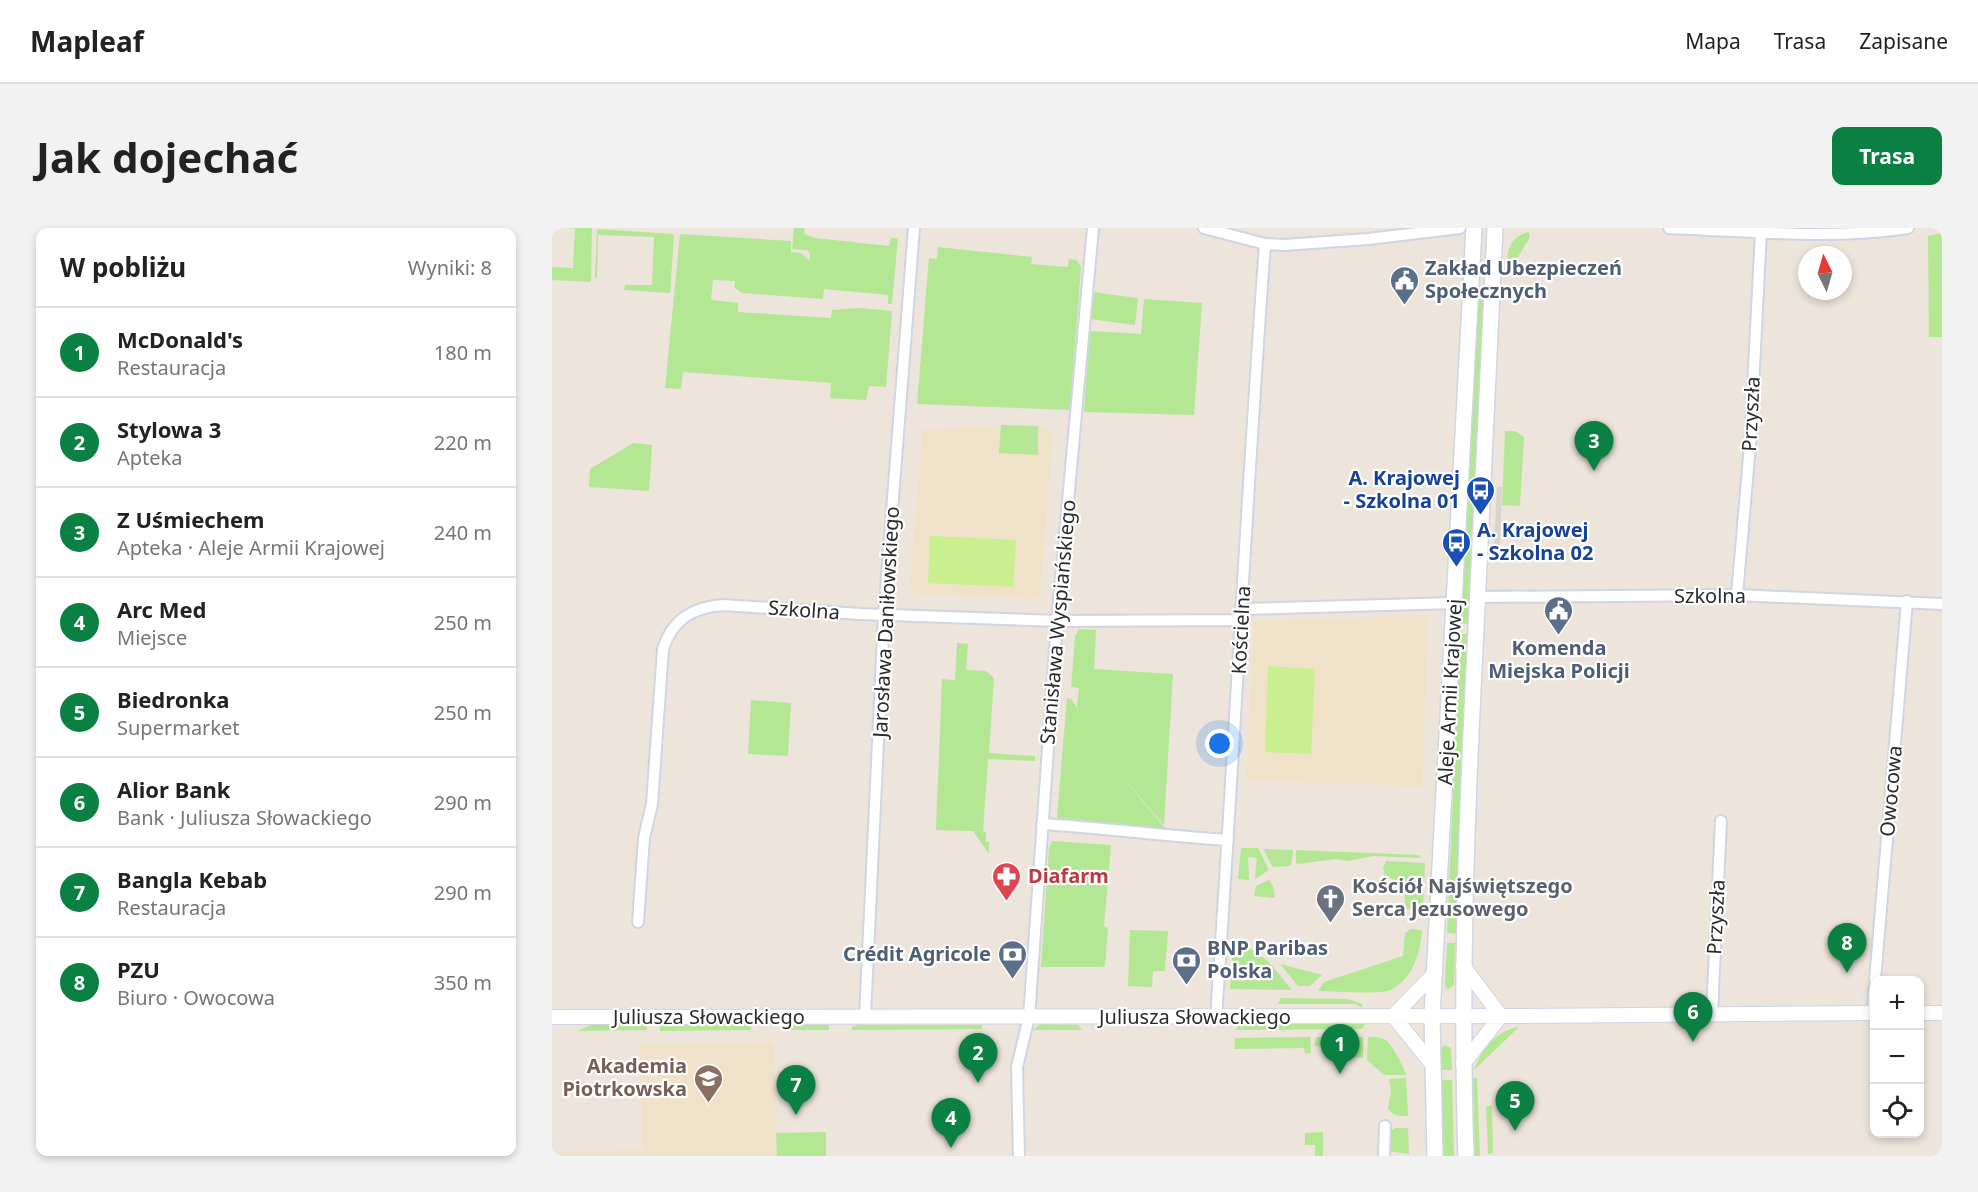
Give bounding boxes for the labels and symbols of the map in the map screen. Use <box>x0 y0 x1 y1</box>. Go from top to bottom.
north arrow <box>1798 246 1852 300</box>
place label: Zakład Ubezpieczeń Społecznych <box>1425 254 1622 304</box>
public building icon: Zakład Ubezpieczeń Społecznych <box>1388 264 1420 306</box>
street label: Przyszła <box>1735 376 1766 452</box>
pin: 3 <box>1574 422 1614 471</box>
place label: A. Krajowej - Szkolna 01 <box>1344 464 1460 514</box>
bus stop icon: A. Krajowej - Szkolna 01 <box>1465 474 1497 516</box>
street label: Stanisława Wyspiańskiego <box>1033 498 1082 745</box>
street label: Jarosława Daniłowskiego <box>866 506 905 740</box>
place label: A. Krajowej - Szkolna 02 <box>1477 516 1593 566</box>
bus stop icon: A. Krajowej - Szkolna 02 <box>1440 526 1472 568</box>
street label: Szkolna <box>1674 582 1746 609</box>
street label: Kościelna <box>1225 585 1256 675</box>
street label: Szkolna <box>767 594 841 625</box>
public building icon: Komenda Miejska Policji <box>1543 594 1575 636</box>
street label: Aleje Armii Krajowej <box>1431 598 1468 786</box>
place label: Komenda Miejska Policji <box>1488 634 1630 684</box>
your location <box>1205 729 1234 758</box>
street label: Owocowa <box>1873 744 1908 838</box>
pharmacy icon: Diafarm <box>991 860 1023 902</box>
place label: Diafarm <box>1028 862 1109 889</box>
place label: Kościół Najświętszego Serca Jezusowego <box>1352 872 1573 922</box>
street label: Przyszła <box>1700 879 1731 955</box>
church icon: Kościół Najświętszego Serca Jezusowego <box>1315 882 1347 924</box>
pin: 8 <box>1828 924 1866 973</box>
place label: BNP Paribas Polska <box>1207 934 1328 984</box>
bank icon: Crédit Agricole <box>996 938 1028 980</box>
place label: Crédit Agricole <box>843 940 991 967</box>
bank icon: BNP Paribas Polska <box>1170 944 1202 986</box>
pin: 6 <box>1674 992 1712 1042</box>
street label: Juliusza Słowackiego <box>611 1003 805 1030</box>
street label: Juliusza Słowackiego <box>1097 1003 1291 1030</box>
pin: 1 <box>1320 1024 1360 1074</box>
pin: 2 <box>958 1034 998 1083</box>
place label: Akademia Piotrkowska <box>562 1052 687 1102</box>
school or university icon: Akademia Piotrkowska <box>692 1062 724 1104</box>
pin: 7 <box>776 1066 816 1115</box>
pin: 5 <box>1496 1082 1534 1131</box>
pin: 4 <box>932 1098 970 1148</box>

